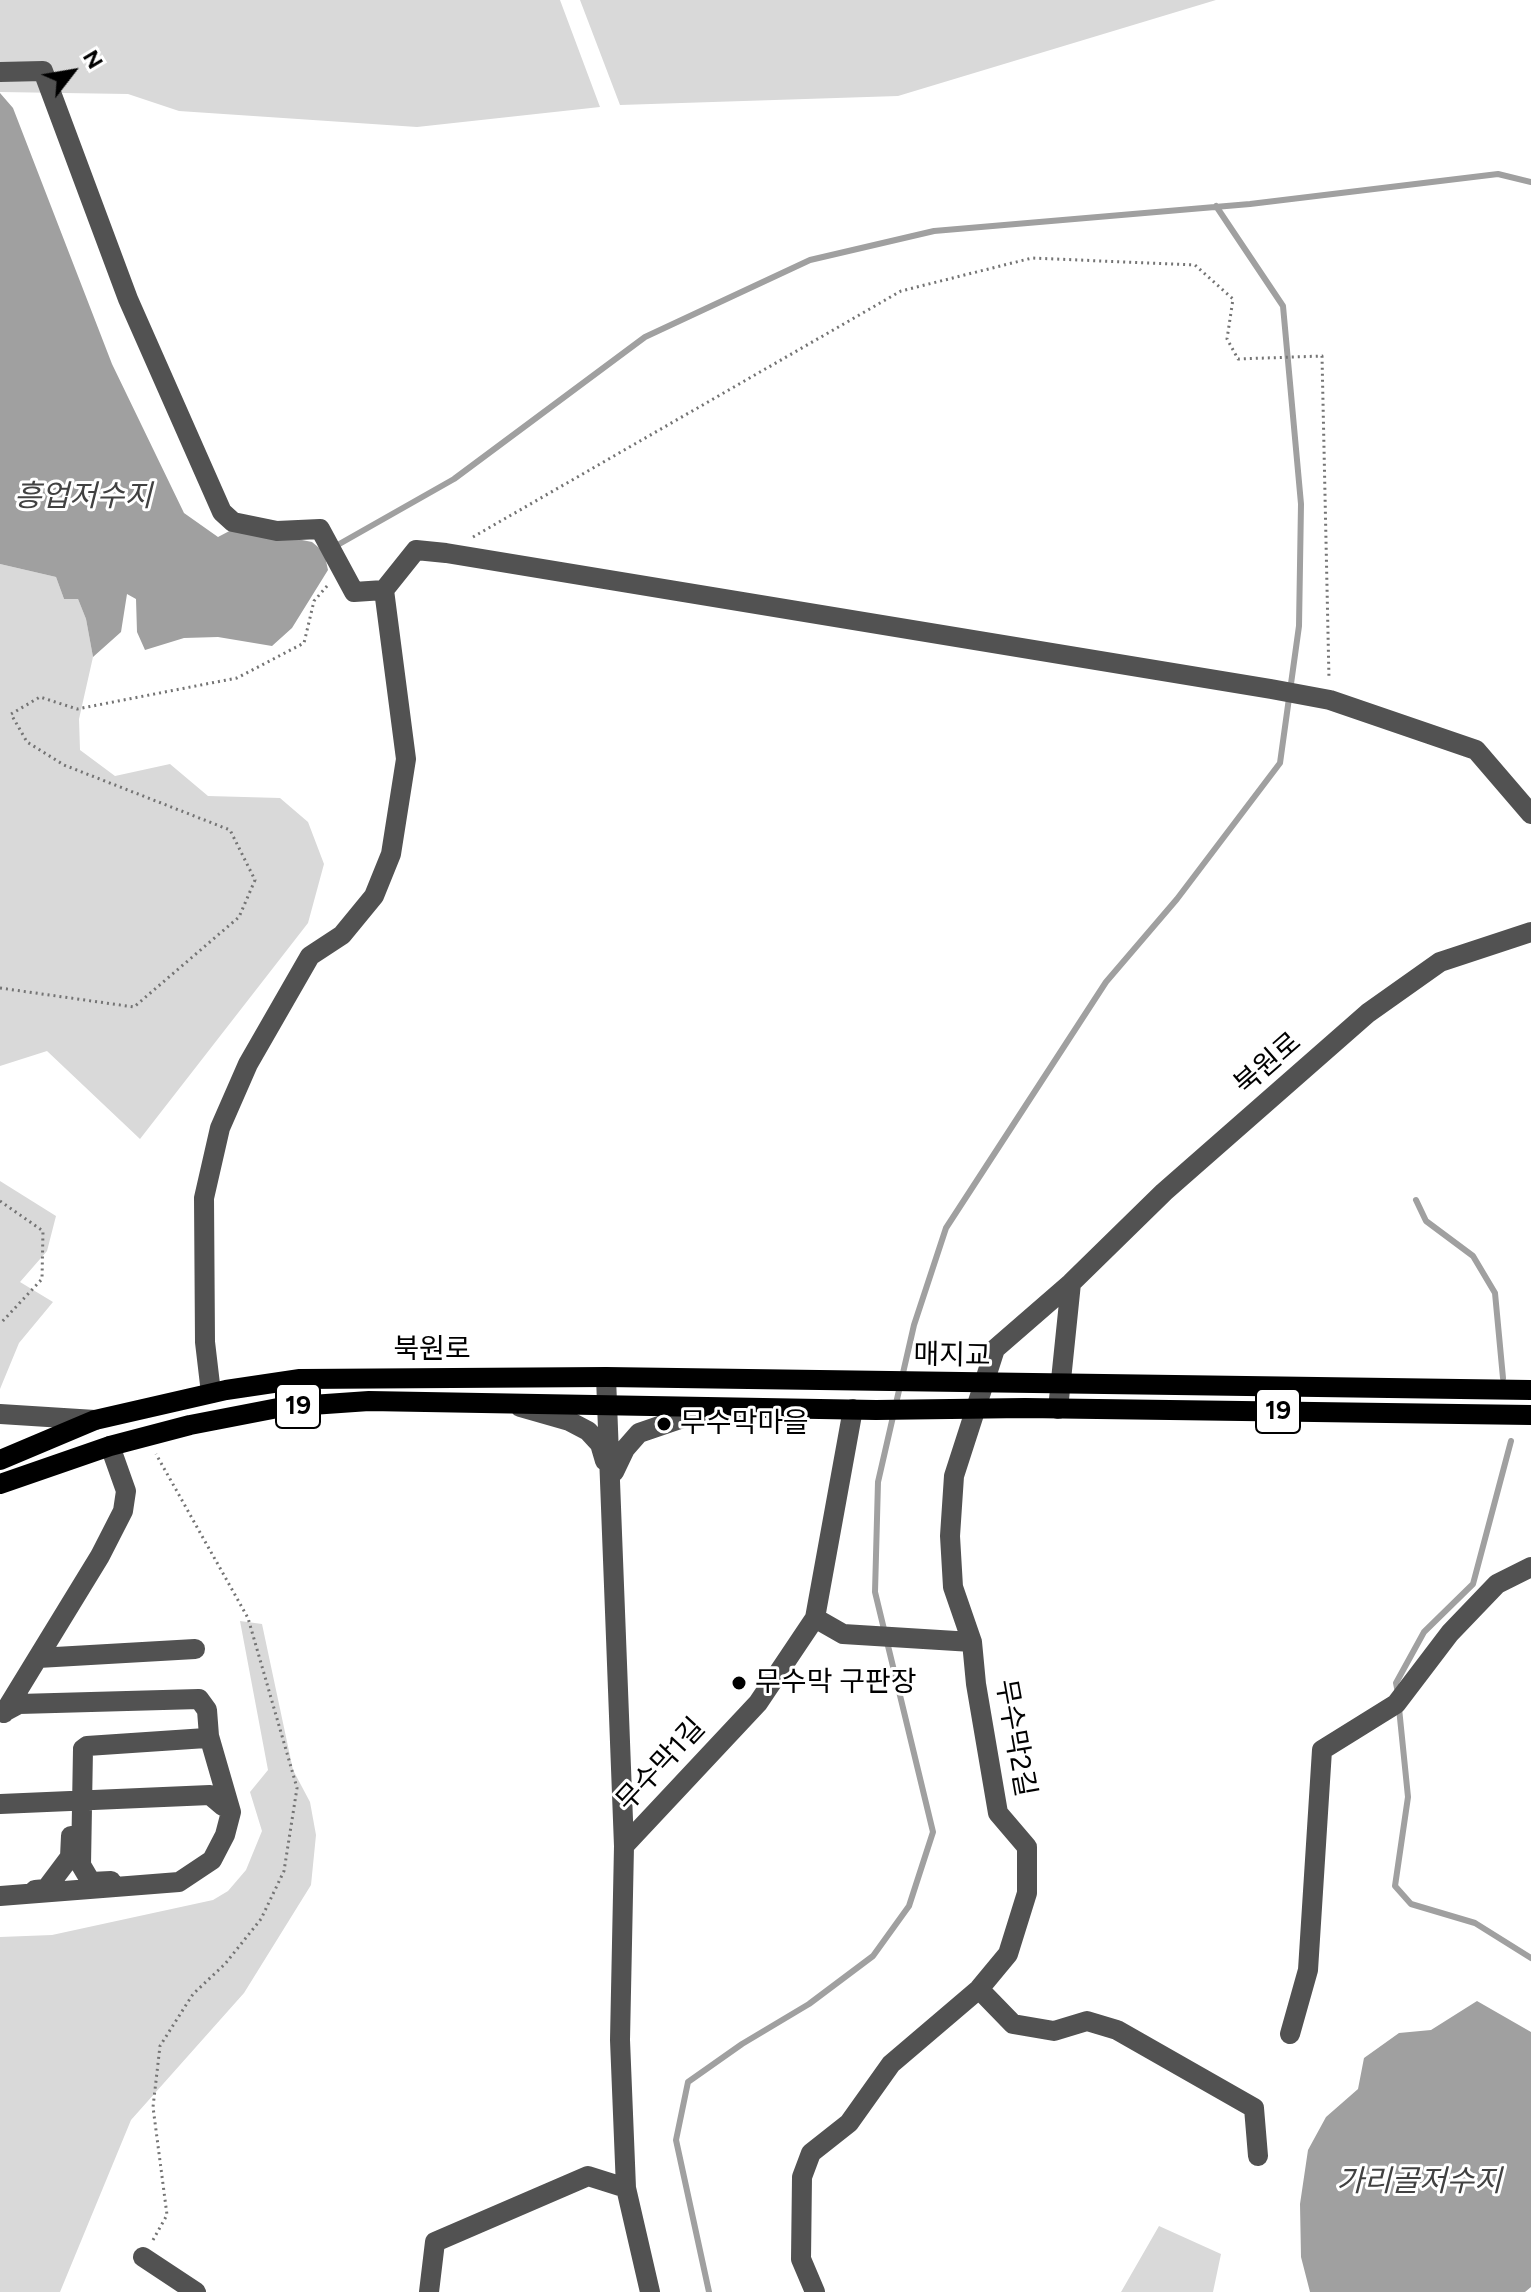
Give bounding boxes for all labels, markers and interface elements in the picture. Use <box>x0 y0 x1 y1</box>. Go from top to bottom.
north arrow <box>32 32 112 112</box>
text: N <box>77 45 109 74</box>
water label: 흥업저수지 <box>14 479 152 515</box>
street label: 북원로 <box>1228 1026 1308 1102</box>
street label: 북원로 <box>393 1333 471 1367</box>
street label: 매지교 <box>913 1339 991 1373</box>
road number: 19 <box>276 1384 320 1428</box>
road number: 19 <box>1256 1389 1300 1433</box>
place label: 무수막마을 <box>680 1407 809 1441</box>
marker: 무수막마을 <box>655 1415 673 1433</box>
place label: 무수막 구판장 <box>755 1666 916 1700</box>
marker: 무수막 구판장 <box>730 1674 748 1692</box>
street label: 무수막2길 <box>988 1677 1042 1799</box>
street label: 무수막1길 <box>610 1712 712 1818</box>
water label: 가리골저수지 <box>1336 2164 1502 2200</box>

